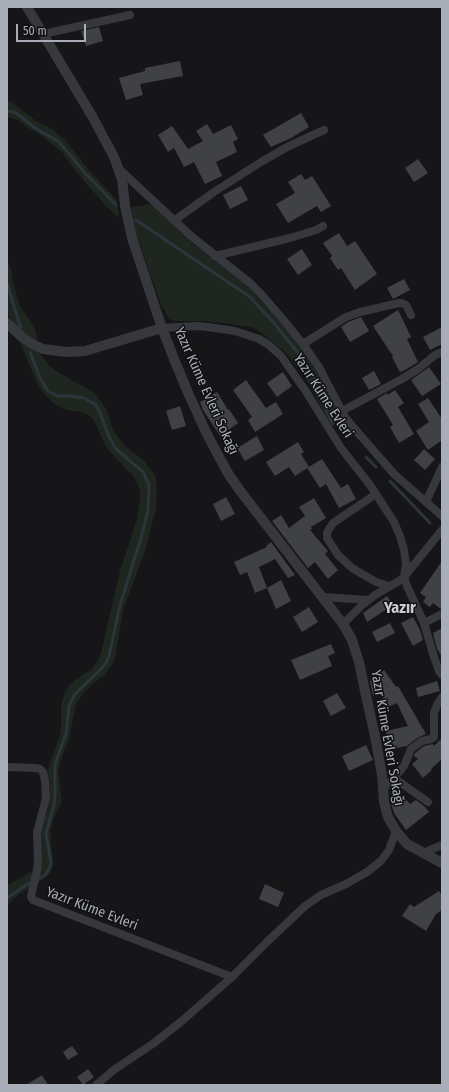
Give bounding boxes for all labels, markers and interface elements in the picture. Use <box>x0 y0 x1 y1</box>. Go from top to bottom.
scale bar <box>18 16 88 42</box>
text: 50 m <box>23 24 47 38</box>
street label: Yazır Küme Evleri Sokağı <box>170 325 242 457</box>
street label: Yazır Küme Evleri <box>290 351 356 441</box>
district label: Yazır <box>384 599 416 619</box>
street label: Yazır Küme Evleri Sokağı <box>367 669 407 807</box>
street label: Yazır Küme Evleri <box>44 884 140 934</box>

